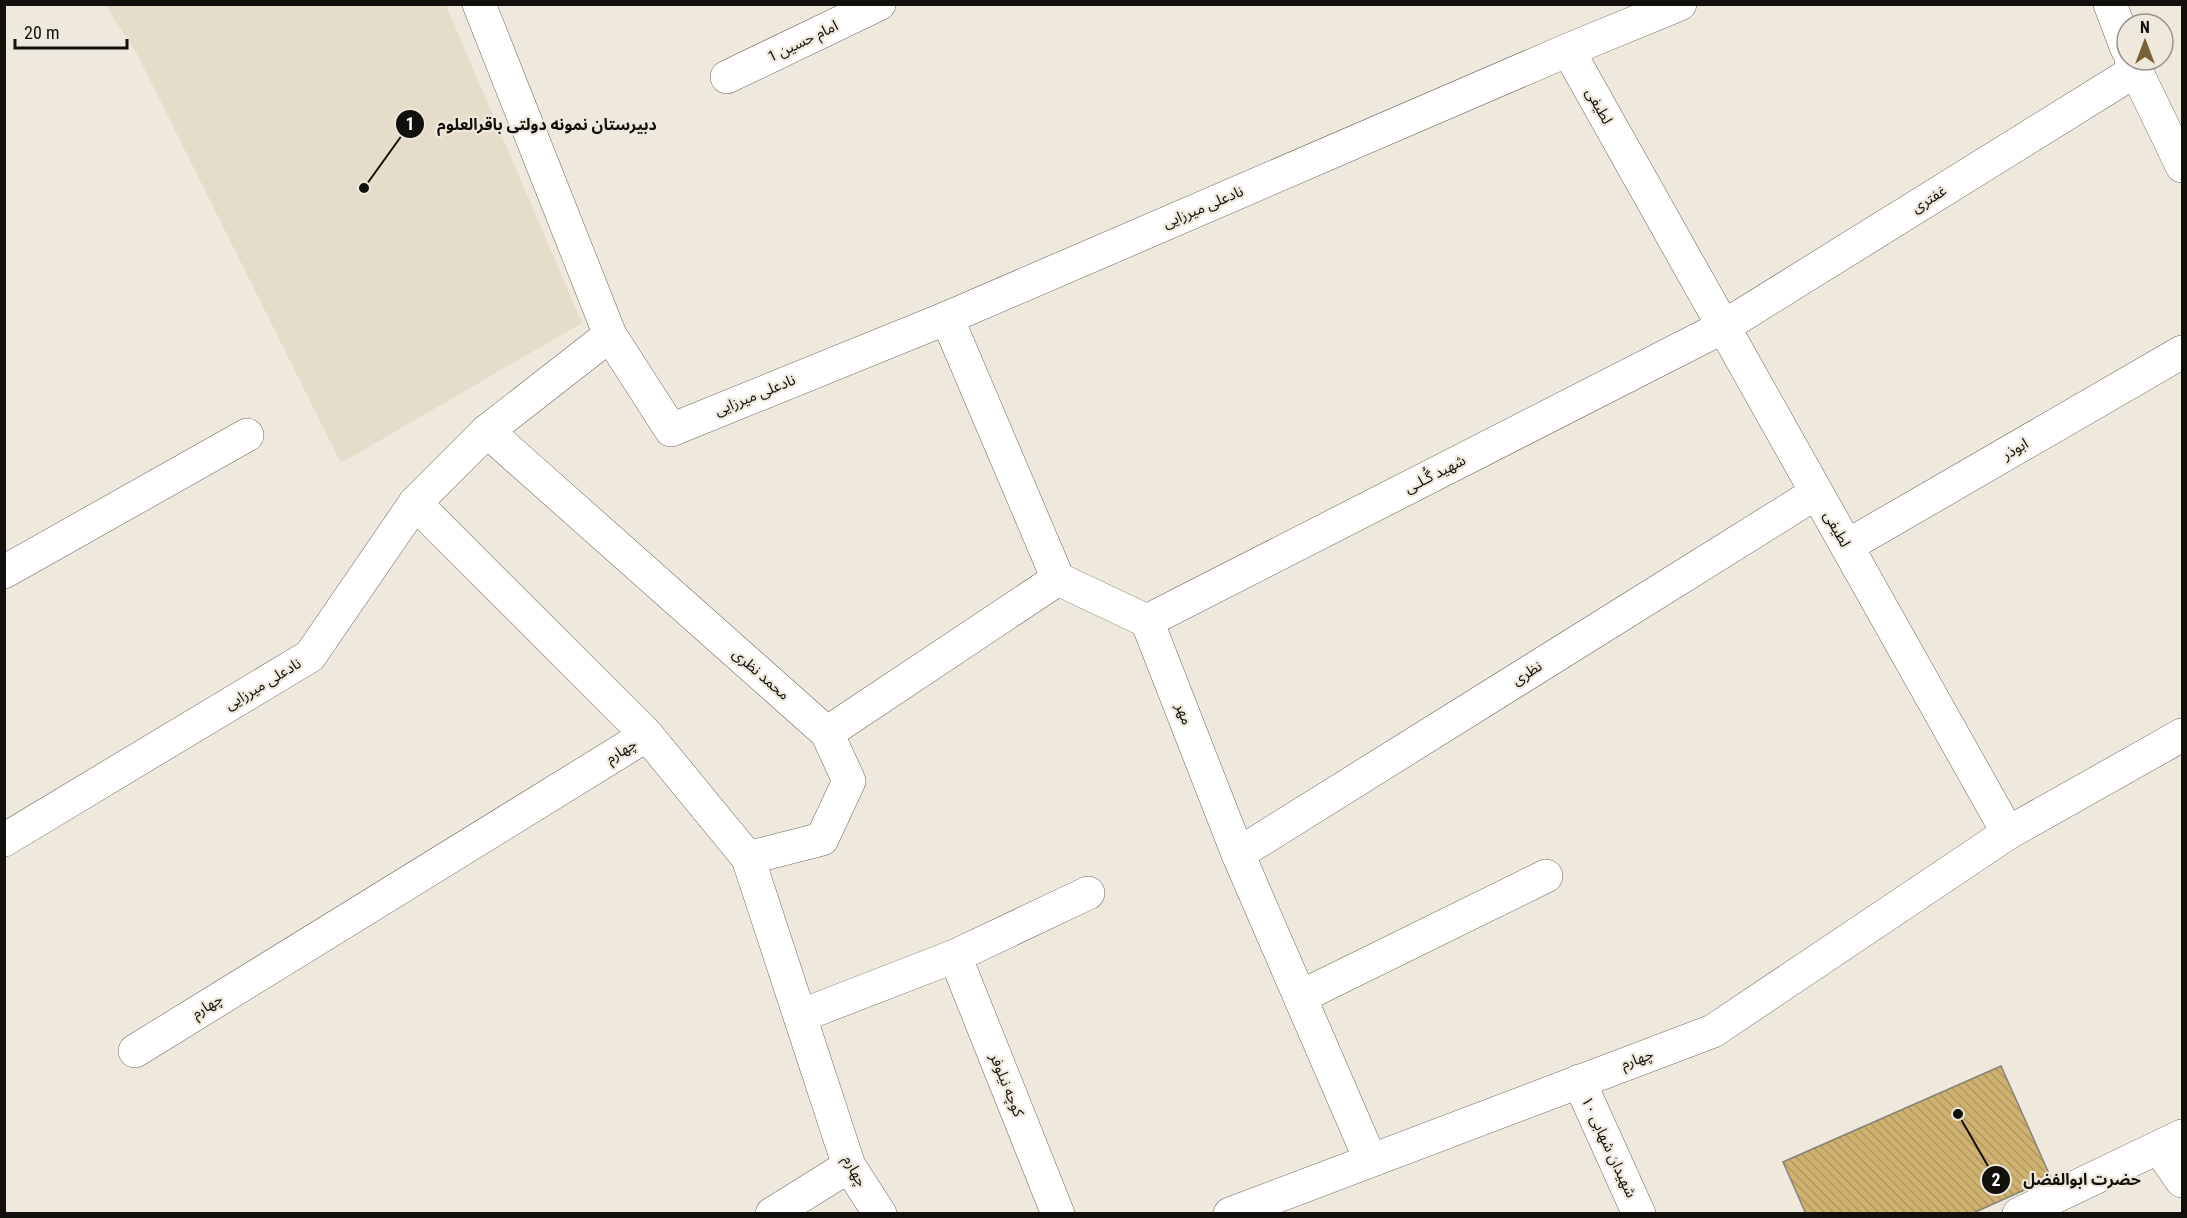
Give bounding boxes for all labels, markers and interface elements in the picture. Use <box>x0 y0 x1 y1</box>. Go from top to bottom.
scale bar <box>15 12 128 50</box>
north arrow <box>2115 12 2175 72</box>
street label: امام حسین 1 <box>765 16 842 67</box>
text: N <box>2140 18 2150 37</box>
text: 20 m <box>24 22 59 43</box>
street label: لطیفی <box>1582 85 1616 127</box>
callout: دبیرستان نمونه دولتی باقرالعلوم <box>395 107 669 141</box>
text: 1 <box>405 113 415 134</box>
text: دبیرستان نمونه دولتی باقرالعلوم <box>437 115 657 136</box>
street label: غفتری <box>1908 181 1950 217</box>
street label: نادعلی میرزایی <box>1160 182 1246 232</box>
street label: نادعلی میرزایی <box>712 371 798 419</box>
street label: ابوذر <box>1998 434 2031 464</box>
street label: شهید گُـلـی <box>1400 448 1469 497</box>
street label: لطیفی <box>1820 508 1854 550</box>
street label: محمد نظری <box>729 644 793 704</box>
street label: نادعلی میرزایی <box>222 654 304 714</box>
street label: نظری <box>1509 657 1545 689</box>
street label: مهر <box>1171 700 1196 727</box>
street label: چهارم <box>602 735 641 769</box>
street label: چهارم <box>188 990 227 1024</box>
street label: چهارم <box>1618 1045 1656 1075</box>
street label: کوچه نیلوفر <box>985 1050 1028 1120</box>
street label: شهیدان شهابی ۱۰ <box>1578 1094 1640 1201</box>
street label: چهارم <box>838 1152 871 1191</box>
callout: حضرت ابوالفضل <box>1981 1163 2153 1197</box>
text: 2 <box>1991 1169 2001 1190</box>
text: حضرت ابوالفضل <box>2023 1170 2141 1189</box>

